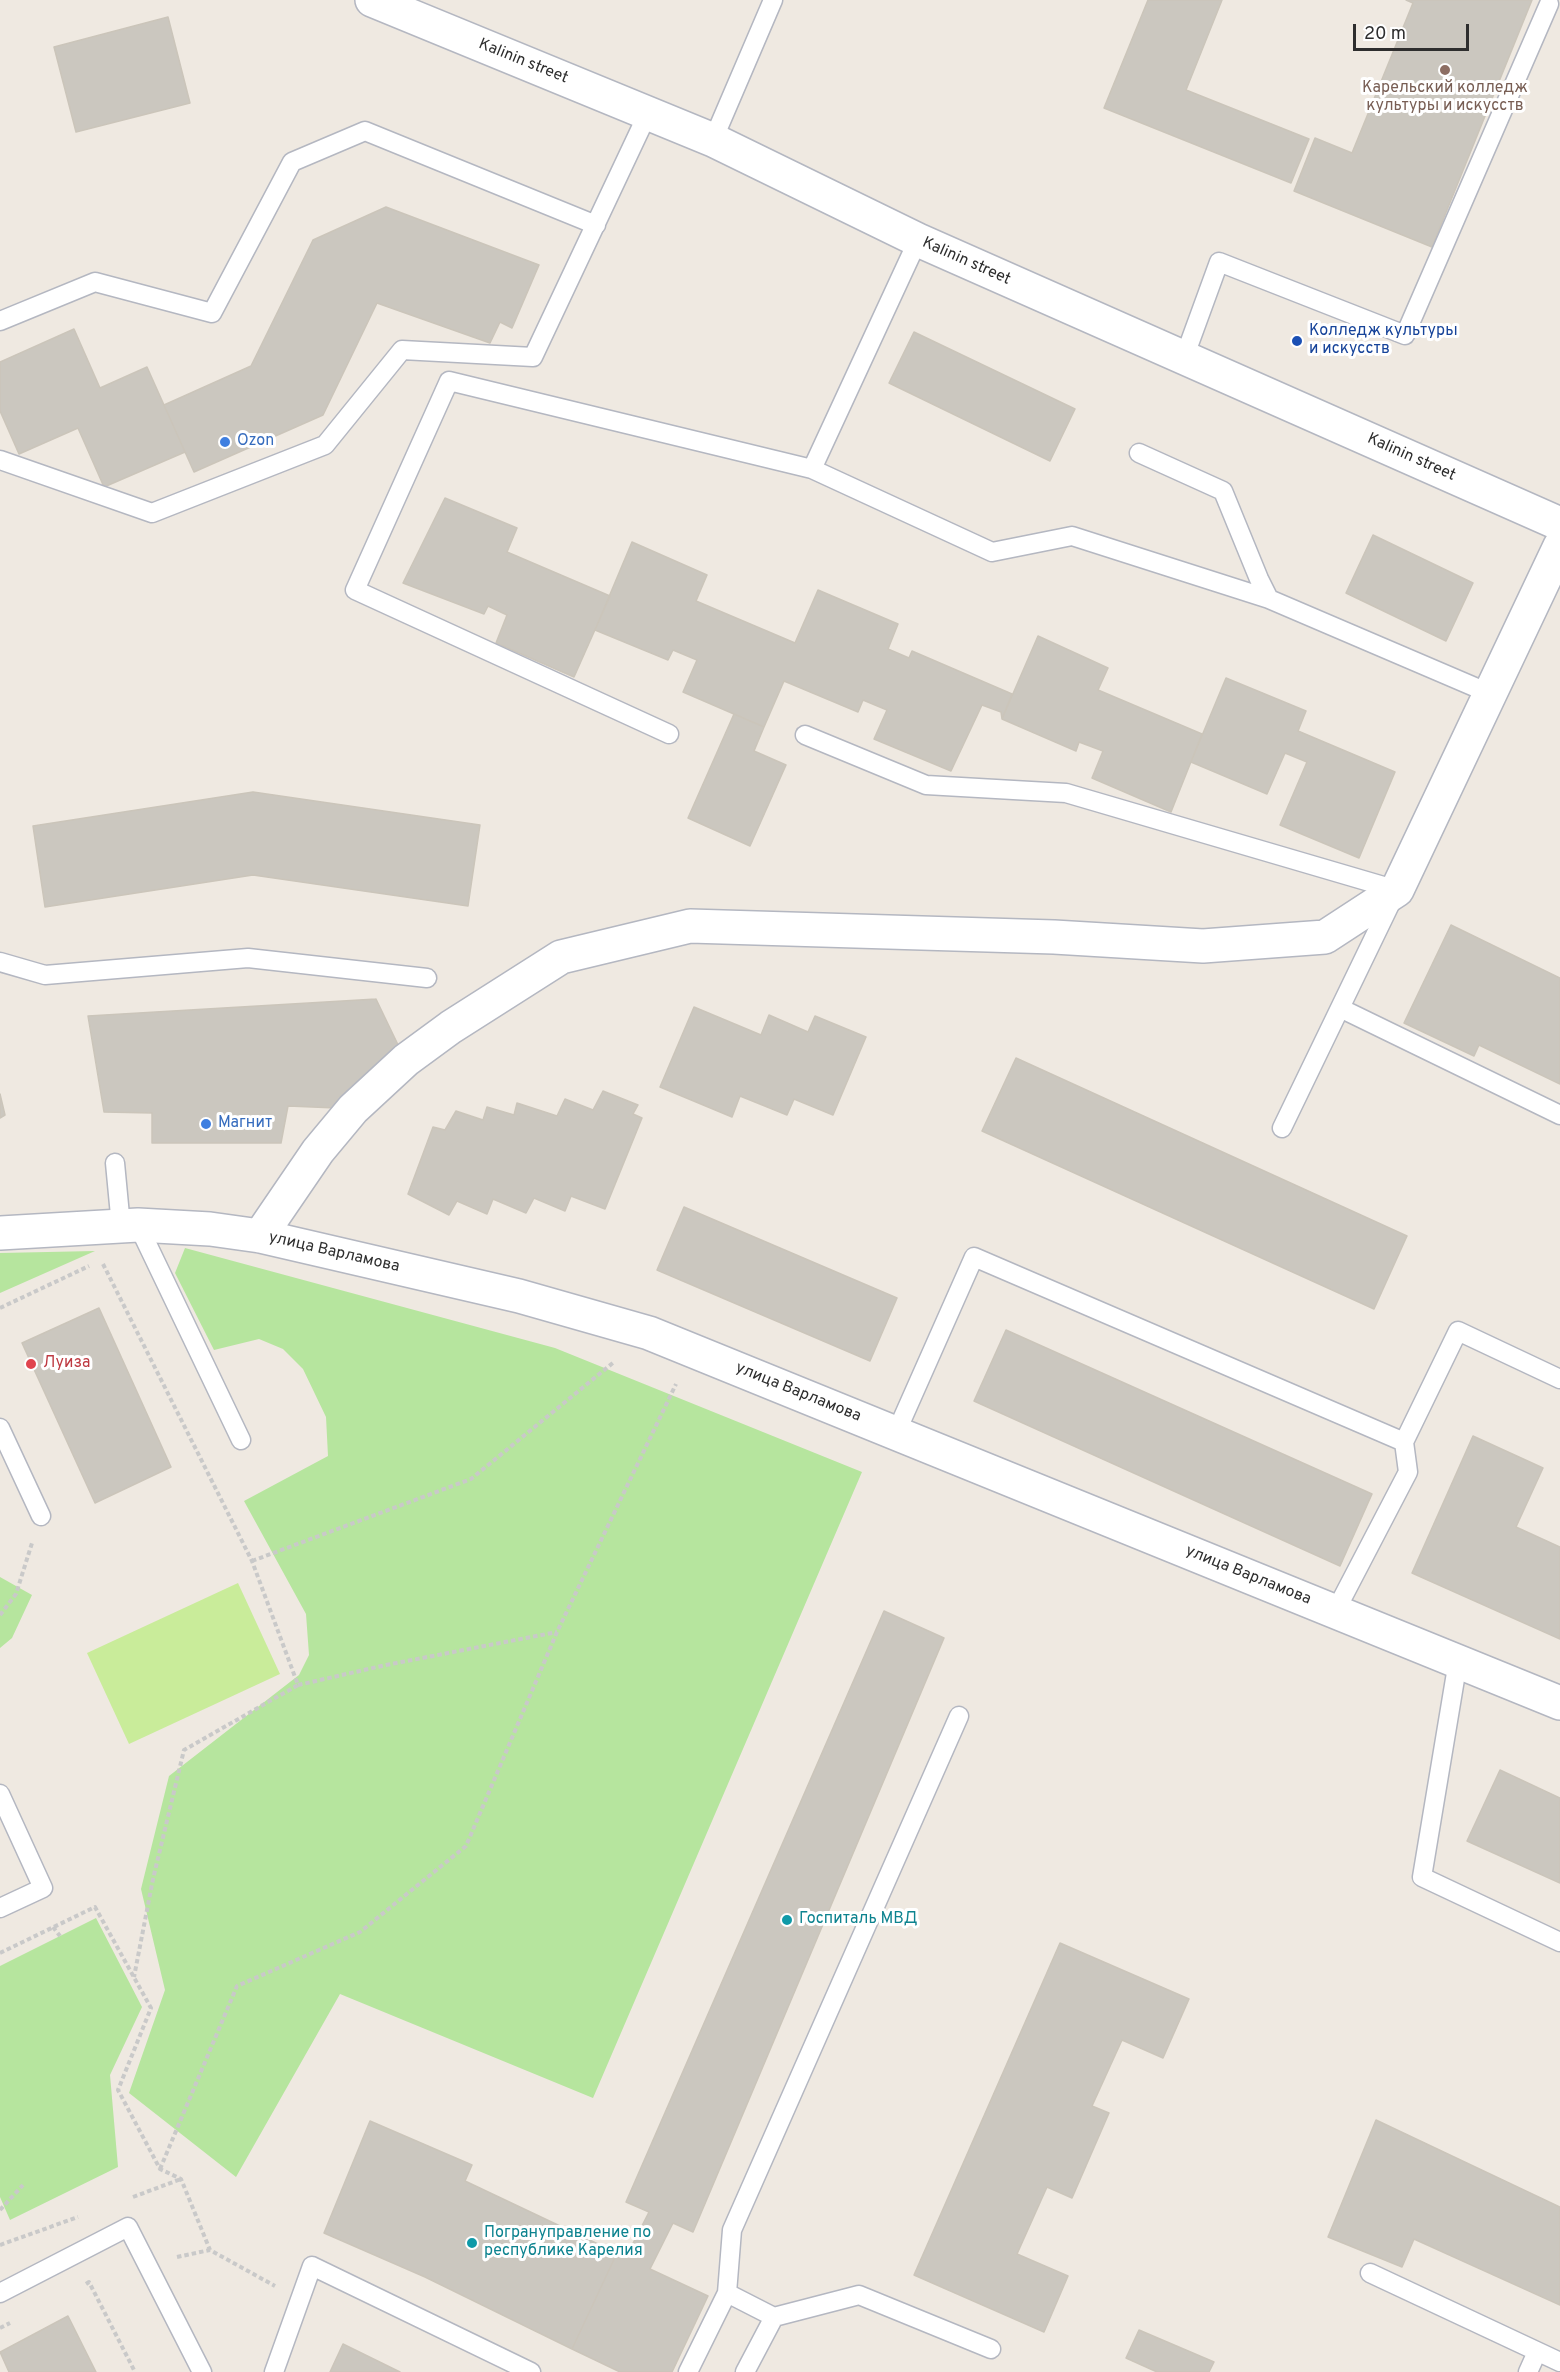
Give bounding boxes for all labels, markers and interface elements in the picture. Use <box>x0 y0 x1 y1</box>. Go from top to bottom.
scale bar <box>1356 12 1472 50</box>
text: 20 m <box>1364 23 1406 46</box>
street label: Kalinin street <box>475 35 571 89</box>
marker: Карельский колледж культуры и искусств <box>1438 63 1452 77</box>
place label: Карельский колледж культуры и искусств <box>1362 79 1528 117</box>
street label: Kalinin street <box>919 234 1013 290</box>
place label: Колледж культуры и искусств <box>1309 322 1458 360</box>
marker: Колледж культуры и искусств <box>1290 334 1304 348</box>
street label: Kalinin street <box>1364 430 1458 486</box>
place label: Ozon <box>237 432 274 452</box>
marker: Ozon <box>218 435 232 449</box>
place label: Магнит <box>218 1114 272 1134</box>
marker: Магнит <box>199 1117 213 1131</box>
street label: улица Варламова <box>267 1229 401 1277</box>
place label: Луиза <box>43 1354 90 1374</box>
marker: Луиза <box>24 1357 38 1371</box>
street label: улица Варламова <box>732 1359 864 1427</box>
street label: улица Варламова <box>1182 1542 1314 1610</box>
place label: Госпиталь МВД <box>799 1910 918 1930</box>
marker: Госпиталь МВД <box>780 1913 794 1927</box>
place label: Погрануправление по республике Карелия <box>484 2224 651 2262</box>
marker: Погрануправление по республике Карелия <box>465 2236 479 2250</box>

